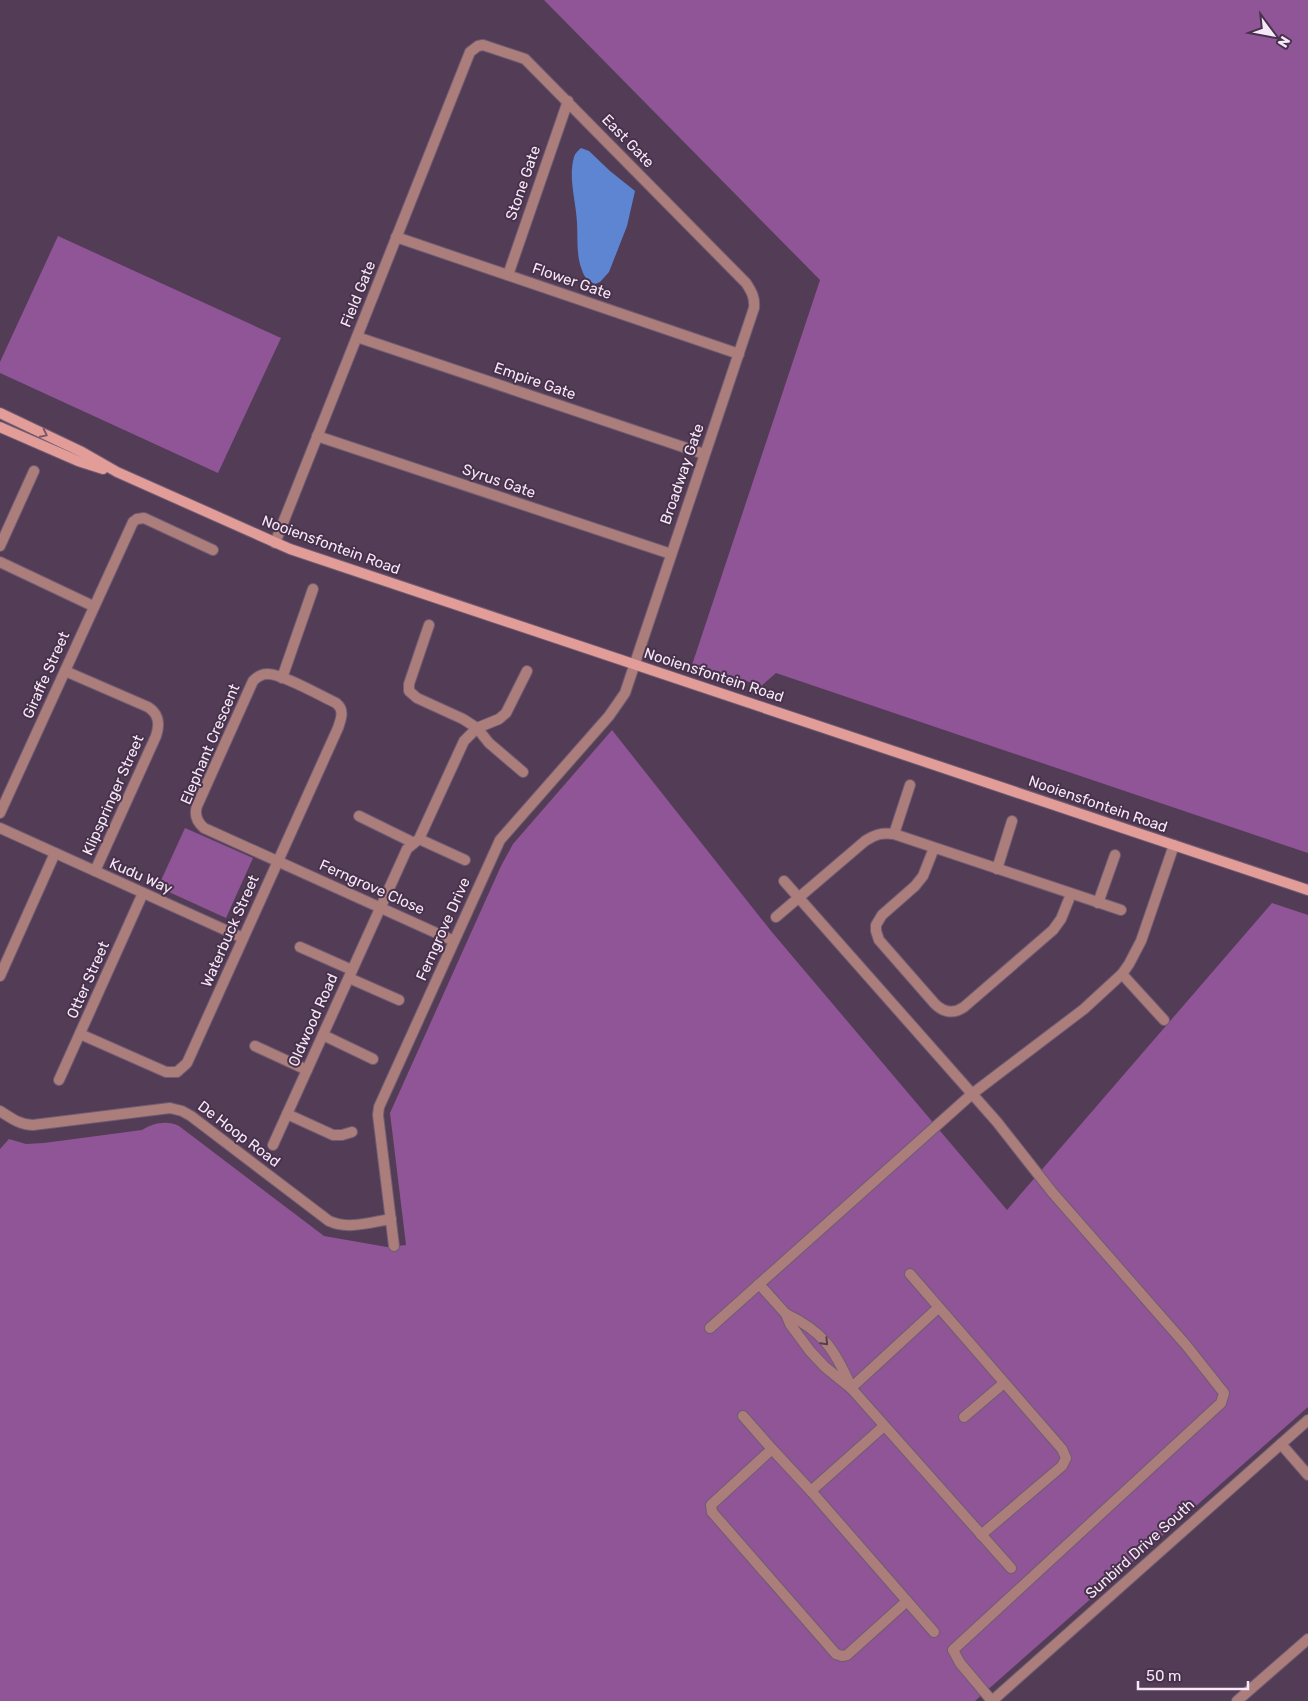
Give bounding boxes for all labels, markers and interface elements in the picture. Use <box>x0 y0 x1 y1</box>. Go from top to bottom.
north arrow <box>1248 10 1298 60</box>
text: N <box>1274 33 1293 50</box>
street label: East Gate <box>598 111 658 171</box>
street label: Stone Gate <box>502 143 544 223</box>
street label: Field Gate <box>337 258 379 330</box>
street label: Flower Gate <box>530 259 614 303</box>
street label: Empire Gate <box>492 359 578 403</box>
street label: Broadway Gate <box>656 421 708 527</box>
one-way arrow <box>39 428 48 438</box>
street label: Syrus Gate <box>460 460 538 502</box>
street label: Nooiensfontein Road <box>259 512 403 578</box>
street label: Giraffe Street <box>19 629 73 721</box>
street label: Nooiensfontein Road <box>642 644 786 706</box>
street label: Elephant Crescent <box>176 681 244 807</box>
street label: Klipspringer Street <box>78 732 148 858</box>
street label: Nooiensfontein Road <box>1026 772 1170 836</box>
street label: Kudu Way <box>107 854 175 898</box>
street label: Ferngrove Close <box>317 856 427 918</box>
street label: Waterbuck Street <box>197 872 263 990</box>
street label: Ferngrove Drive <box>412 875 474 983</box>
street label: Otter Street <box>63 938 113 1021</box>
street label: Oldwood Road <box>284 971 342 1069</box>
street label: De Hoop Road <box>194 1097 284 1171</box>
one-way arrow <box>819 1336 828 1345</box>
street label: Sunbird Drive South <box>1082 1496 1198 1602</box>
scale bar <box>1138 1658 1248 1690</box>
text: 50 m <box>1146 1667 1181 1685</box>

